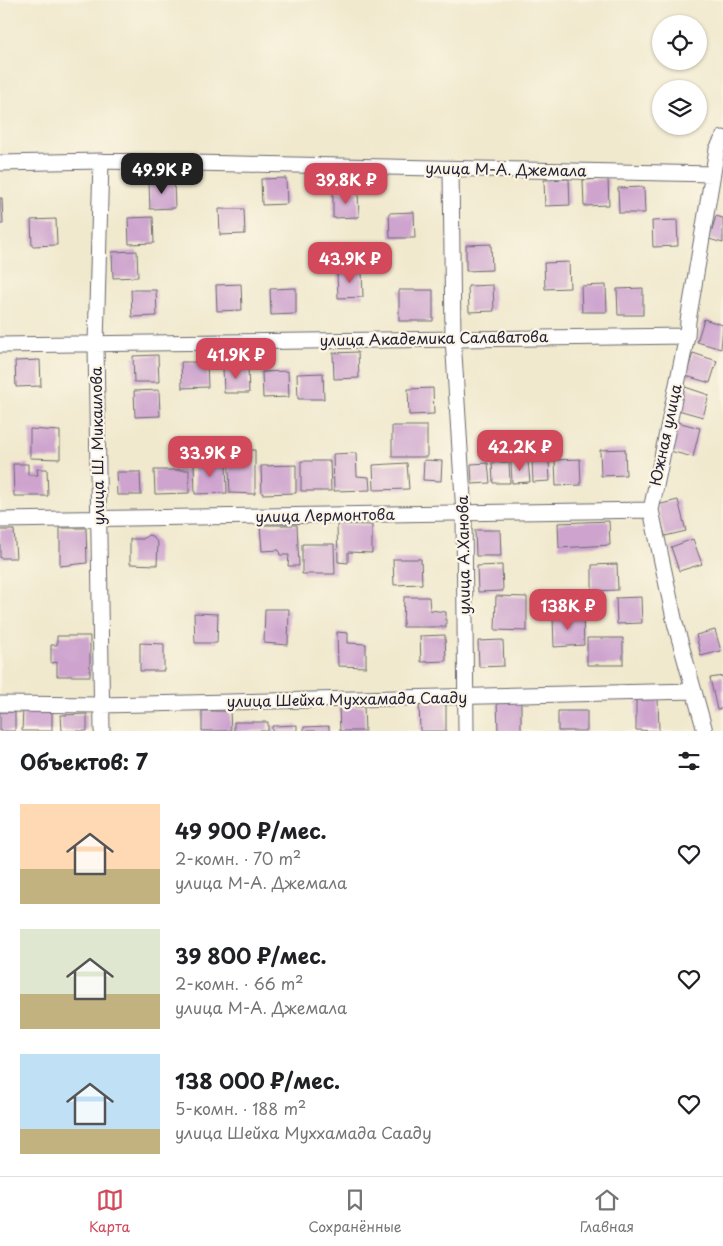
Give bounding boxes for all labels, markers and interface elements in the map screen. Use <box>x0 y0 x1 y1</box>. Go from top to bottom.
map controls <box>652 15 707 135</box>
button: locate <box>652 15 707 70</box>
button: layers <box>652 80 707 135</box>
pin: 49.9K ₽ <box>116 152 208 195</box>
street label: улица М-А. Джемала <box>425 156 587 181</box>
text: 49.9K ₽ <box>132 157 192 181</box>
pin: 39.8K ₽ <box>300 162 392 205</box>
text: 39.8K ₽ <box>315 167 377 191</box>
pin: 43.9K ₽ <box>304 242 396 284</box>
text: 43.9K ₽ <box>319 246 381 270</box>
street label: улица Академика Салаватова <box>320 324 549 351</box>
pin: 41.9K ₽ <box>190 338 282 380</box>
text: 41.9K ₽ <box>207 342 265 366</box>
street label: улица Ш. Микаилова <box>84 366 109 526</box>
street label: Южная улица <box>643 381 687 488</box>
pin: 42.2K ₽ <box>474 430 566 472</box>
text: 42.2K ₽ <box>488 434 552 458</box>
pin: 33.9K ₽ <box>164 436 256 478</box>
text: 33.9K ₽ <box>179 440 241 464</box>
street label: улица А.Ханова <box>450 495 475 615</box>
street label: улица Лермонтова <box>255 502 396 527</box>
pin: 138K ₽ <box>527 588 609 631</box>
text: 138K ₽ <box>540 593 596 617</box>
street label: улица Шейха Муххамада Сааду <box>226 685 467 712</box>
text: Объектов: 7 <box>20 745 148 777</box>
icon: filters <box>675 747 703 775</box>
text: 49 900 ₽/мес. <box>175 814 327 846</box>
icon: home <box>60 824 120 884</box>
icon: heart <box>675 840 703 868</box>
text: 2-комн. · 70 m² <box>175 846 301 870</box>
text: улица М-А. Джемала <box>175 870 347 894</box>
text: 39 800 ₽/мес. <box>175 939 327 971</box>
icon: home <box>60 949 120 1009</box>
icon: heart <box>675 965 703 993</box>
text: 2-комн. · 66 m² <box>175 971 304 995</box>
text: улица М-А. Джемала <box>175 995 347 1019</box>
text: 138 000 ₽/мес. <box>175 1064 340 1096</box>
icon: home <box>60 1074 120 1134</box>
icon: heart <box>675 1090 703 1118</box>
text: 5-комн. · 188 m² <box>175 1096 306 1120</box>
text: улица Шейха Муххамада Сааду <box>175 1120 432 1144</box>
tab: Карта <box>89 1186 130 1237</box>
tab: Сохранённые <box>308 1186 402 1237</box>
tab: Главная <box>580 1186 634 1237</box>

